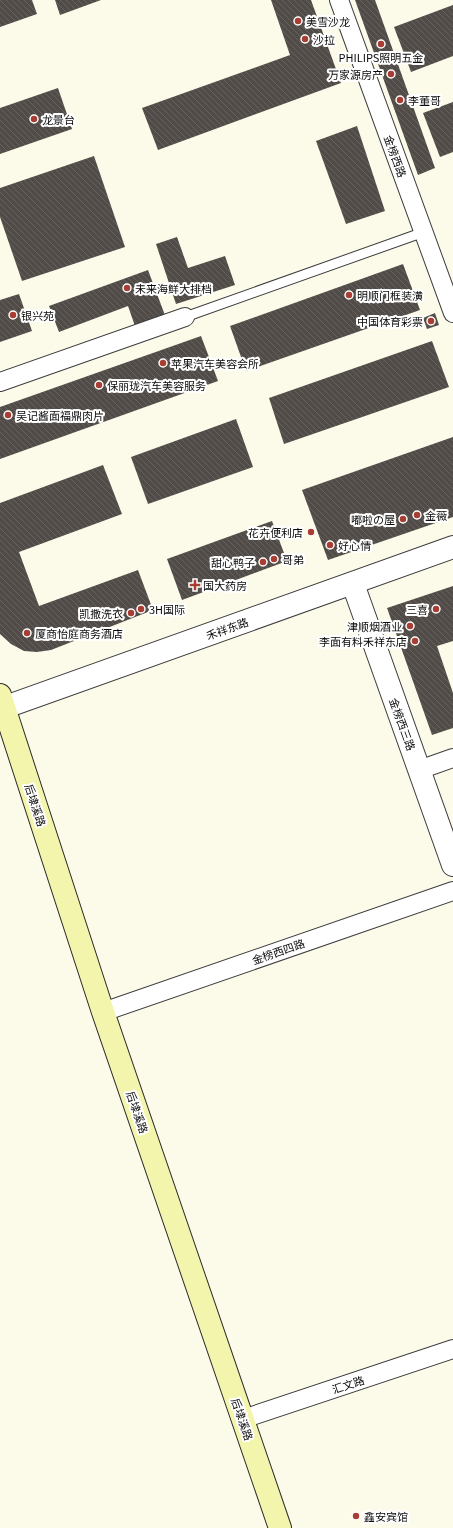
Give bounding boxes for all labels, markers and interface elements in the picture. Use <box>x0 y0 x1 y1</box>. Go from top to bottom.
place label: 美雪沙龙 <box>306 13 350 29</box>
marker: 美雪沙龙 <box>293 16 303 26</box>
place label: 沙拉 <box>313 31 335 47</box>
marker: 沙拉 <box>300 34 310 44</box>
marker: PHILIPS照明五金 <box>376 39 386 49</box>
place label: PHILIPS照明五金 <box>339 49 423 65</box>
place label: 万家源房产 <box>328 66 383 82</box>
marker: 万家源房产 <box>386 69 396 79</box>
place label: 李董哥 <box>408 92 441 108</box>
marker: 李董哥 <box>395 95 405 105</box>
place label: 龙景台 <box>42 111 75 127</box>
marker: 龙景台 <box>29 114 39 124</box>
street label: 金榜西路 <box>381 133 411 179</box>
place label: 未来海鲜大排档 <box>135 280 212 296</box>
marker: 未来海鲜大排档 <box>122 283 132 293</box>
place label: 明顺门框装潢 <box>357 287 423 303</box>
marker: 明顺门框装潢 <box>344 290 354 300</box>
place label: 银兴苑 <box>21 307 54 323</box>
marker: 银兴苑 <box>8 310 18 320</box>
place label: 中国体育彩票 <box>357 313 423 329</box>
marker: 中国体育彩票 <box>426 316 436 326</box>
place label: 苹果汽车美容会所 <box>171 355 259 371</box>
marker: 苹果汽车美容会所 <box>158 358 168 368</box>
place label: 保丽珑汽车美容服务 <box>107 377 206 393</box>
marker: 保丽珑汽车美容服务 <box>94 380 104 390</box>
place label: 吴记酱面福鼎肉片 <box>16 407 104 423</box>
marker: 吴记酱面福鼎肉片 <box>3 410 13 420</box>
place label: 金薇 <box>425 507 447 523</box>
marker: 金薇 <box>412 510 422 520</box>
place label: 嘟啦の屋 <box>351 511 395 527</box>
marker: 嘟啦の屋 <box>398 514 408 524</box>
place label: 花卉便利店 <box>248 524 303 540</box>
marker: 花卉便利店 <box>306 527 316 537</box>
place label: 好心情 <box>338 537 371 553</box>
marker: 好心情 <box>325 540 335 550</box>
place label: 哥弟 <box>282 551 304 567</box>
place label: 甜心鸭子 <box>211 554 255 570</box>
marker: 哥弟 <box>269 554 279 564</box>
marker: 甜心鸭子 <box>258 557 268 567</box>
place label: 国大药房 <box>203 577 247 593</box>
marker: 国大药房 <box>190 580 200 590</box>
place label: 3H国际 <box>149 601 185 617</box>
place label: 三喜 <box>406 601 428 617</box>
marker: 3H国际 <box>136 604 146 614</box>
marker: 三喜 <box>431 604 441 614</box>
place label: 凯撒洗衣 <box>79 605 123 621</box>
marker: 凯撒洗衣 <box>126 608 136 618</box>
street label: 禾祥东路 <box>204 613 250 643</box>
place label: 津顺烟酒业 <box>347 618 402 634</box>
marker: 津顺烟酒业 <box>405 621 415 631</box>
place label: 厦商怡庭商务酒店 <box>35 625 123 641</box>
marker: 厦商怡庭商务酒店 <box>22 628 32 638</box>
place label: 李面有料禾祥东店 <box>319 633 407 649</box>
marker: 李面有料禾祥东店 <box>410 636 420 646</box>
street label: 金榜西三路 <box>386 695 420 753</box>
street label: 后埭溪路 <box>22 782 50 828</box>
street label: 金榜西四路 <box>249 934 307 968</box>
street label: 后埭溪路 <box>123 1089 153 1135</box>
street label: 汇文路 <box>330 1371 366 1397</box>
street label: 后埭溪路 <box>228 1396 258 1442</box>
place label: 鑫安宾馆 <box>364 1508 408 1524</box>
marker: 鑫安宾馆 <box>351 1511 361 1521</box>

